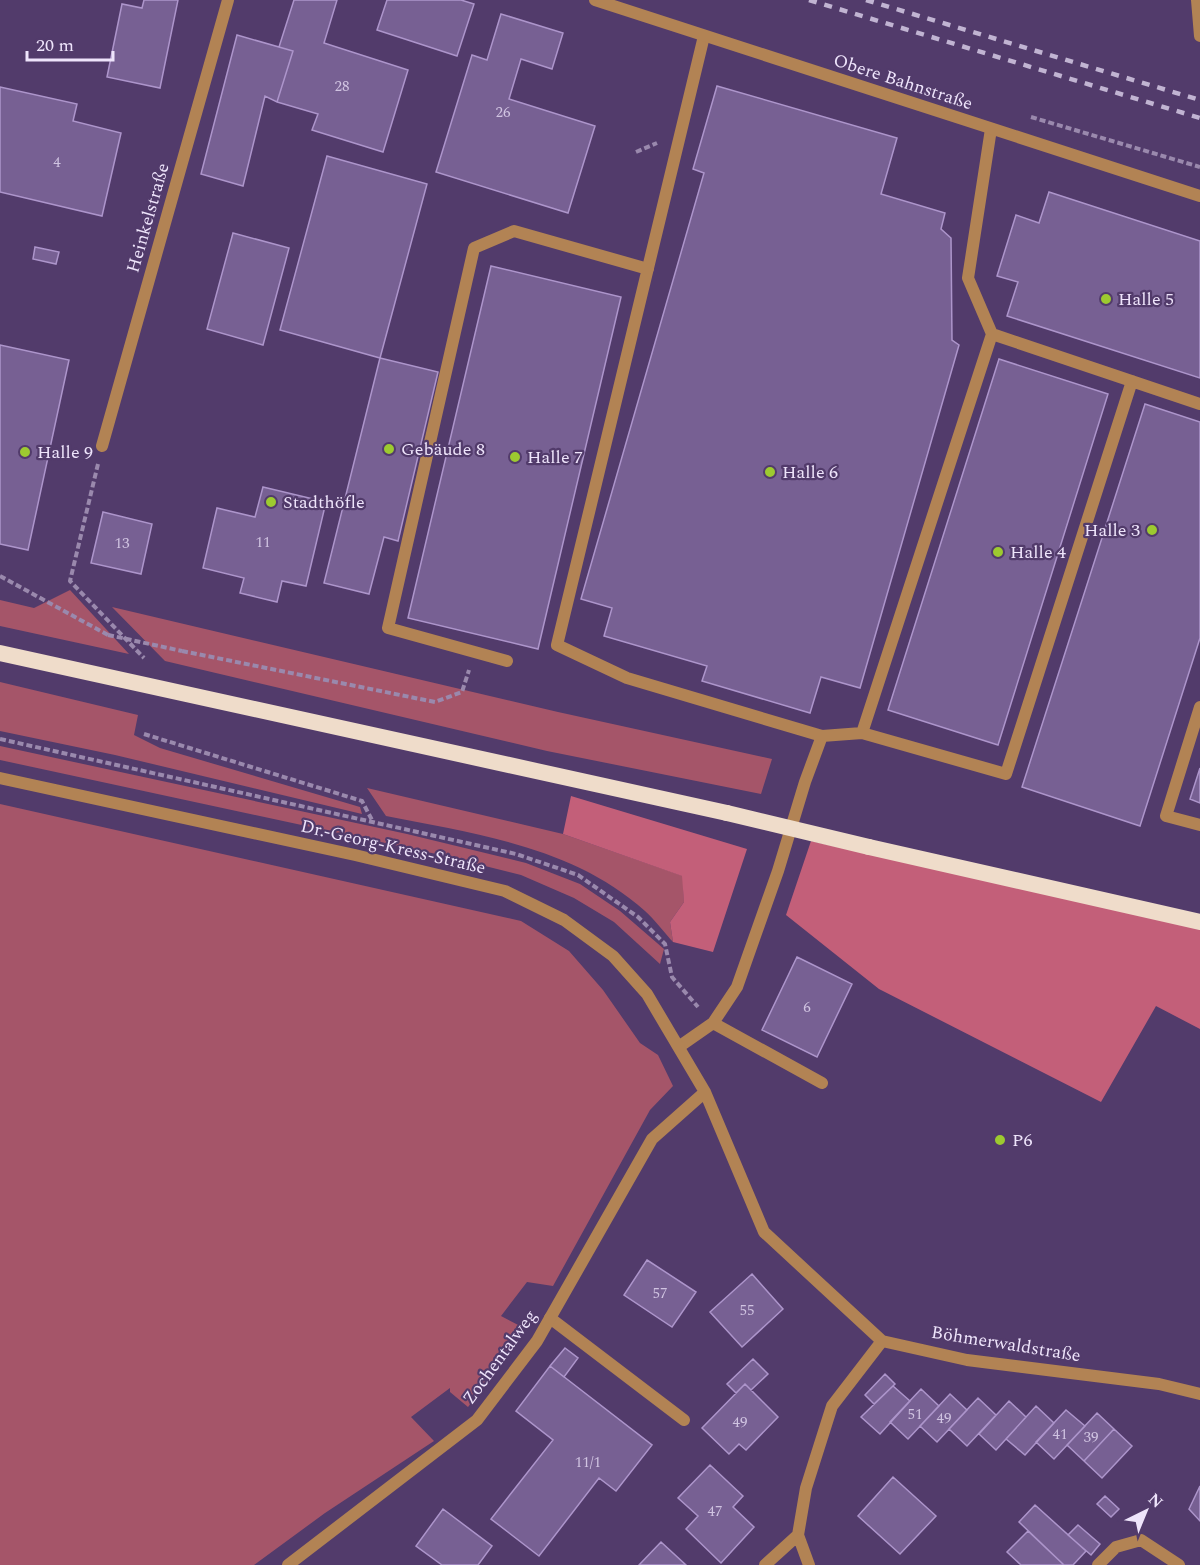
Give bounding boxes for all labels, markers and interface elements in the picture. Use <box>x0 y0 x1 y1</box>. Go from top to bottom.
scale bar <box>27 24 112 62</box>
text: 20 m <box>36 32 74 59</box>
street label: Obere Bahnstraße <box>830 47 976 117</box>
house number: 28 <box>334 75 350 98</box>
house number: 26 <box>495 101 511 124</box>
house number: 4 <box>53 151 61 174</box>
street label: Heinkelstraße <box>119 160 177 276</box>
place label: Halle 5 <box>1118 286 1174 313</box>
marker: Halle 5 <box>1099 292 1113 306</box>
place label: Gebäude 8 <box>401 436 485 463</box>
place label: Halle 9 <box>37 439 93 466</box>
marker: Gebäude 8 <box>382 442 396 456</box>
place label: Halle 7 <box>527 444 583 471</box>
marker: Halle 9 <box>18 445 32 459</box>
marker: Halle 7 <box>508 450 522 464</box>
place label: Halle 6 <box>782 459 838 486</box>
marker: Halle 6 <box>763 465 777 479</box>
place label: Stadthöfle <box>283 489 365 516</box>
marker: Stadthöfle <box>264 495 278 509</box>
place label: Halle 3 <box>1084 517 1140 544</box>
marker: Halle 3 <box>1145 523 1159 537</box>
house number: 11 <box>255 531 271 554</box>
house number: 13 <box>114 532 130 555</box>
place label: Halle 4 <box>1010 539 1066 566</box>
marker: Halle 4 <box>991 545 1005 559</box>
street label: Dr.-Georg-Kress-Straße <box>298 813 488 881</box>
house number: 6 <box>803 996 811 1019</box>
place label: P6 <box>1012 1127 1032 1154</box>
marker: P6 <box>993 1133 1007 1147</box>
house number: 57 <box>652 1282 668 1305</box>
house number: 55 <box>739 1299 755 1322</box>
street label: Zochentalweg <box>456 1304 544 1410</box>
street label: Böhmerwaldstraße <box>929 1319 1083 1369</box>
house number: 51 <box>907 1403 923 1426</box>
house number: 49 <box>936 1407 952 1430</box>
house number: 49 <box>732 1411 748 1434</box>
house number: 41 <box>1052 1423 1068 1446</box>
house number: 39 <box>1083 1426 1099 1449</box>
house number: 11/1 <box>575 1451 601 1474</box>
north arrow <box>1116 1481 1176 1541</box>
text: N <box>1143 1488 1169 1514</box>
house number: 47 <box>707 1500 723 1523</box>

